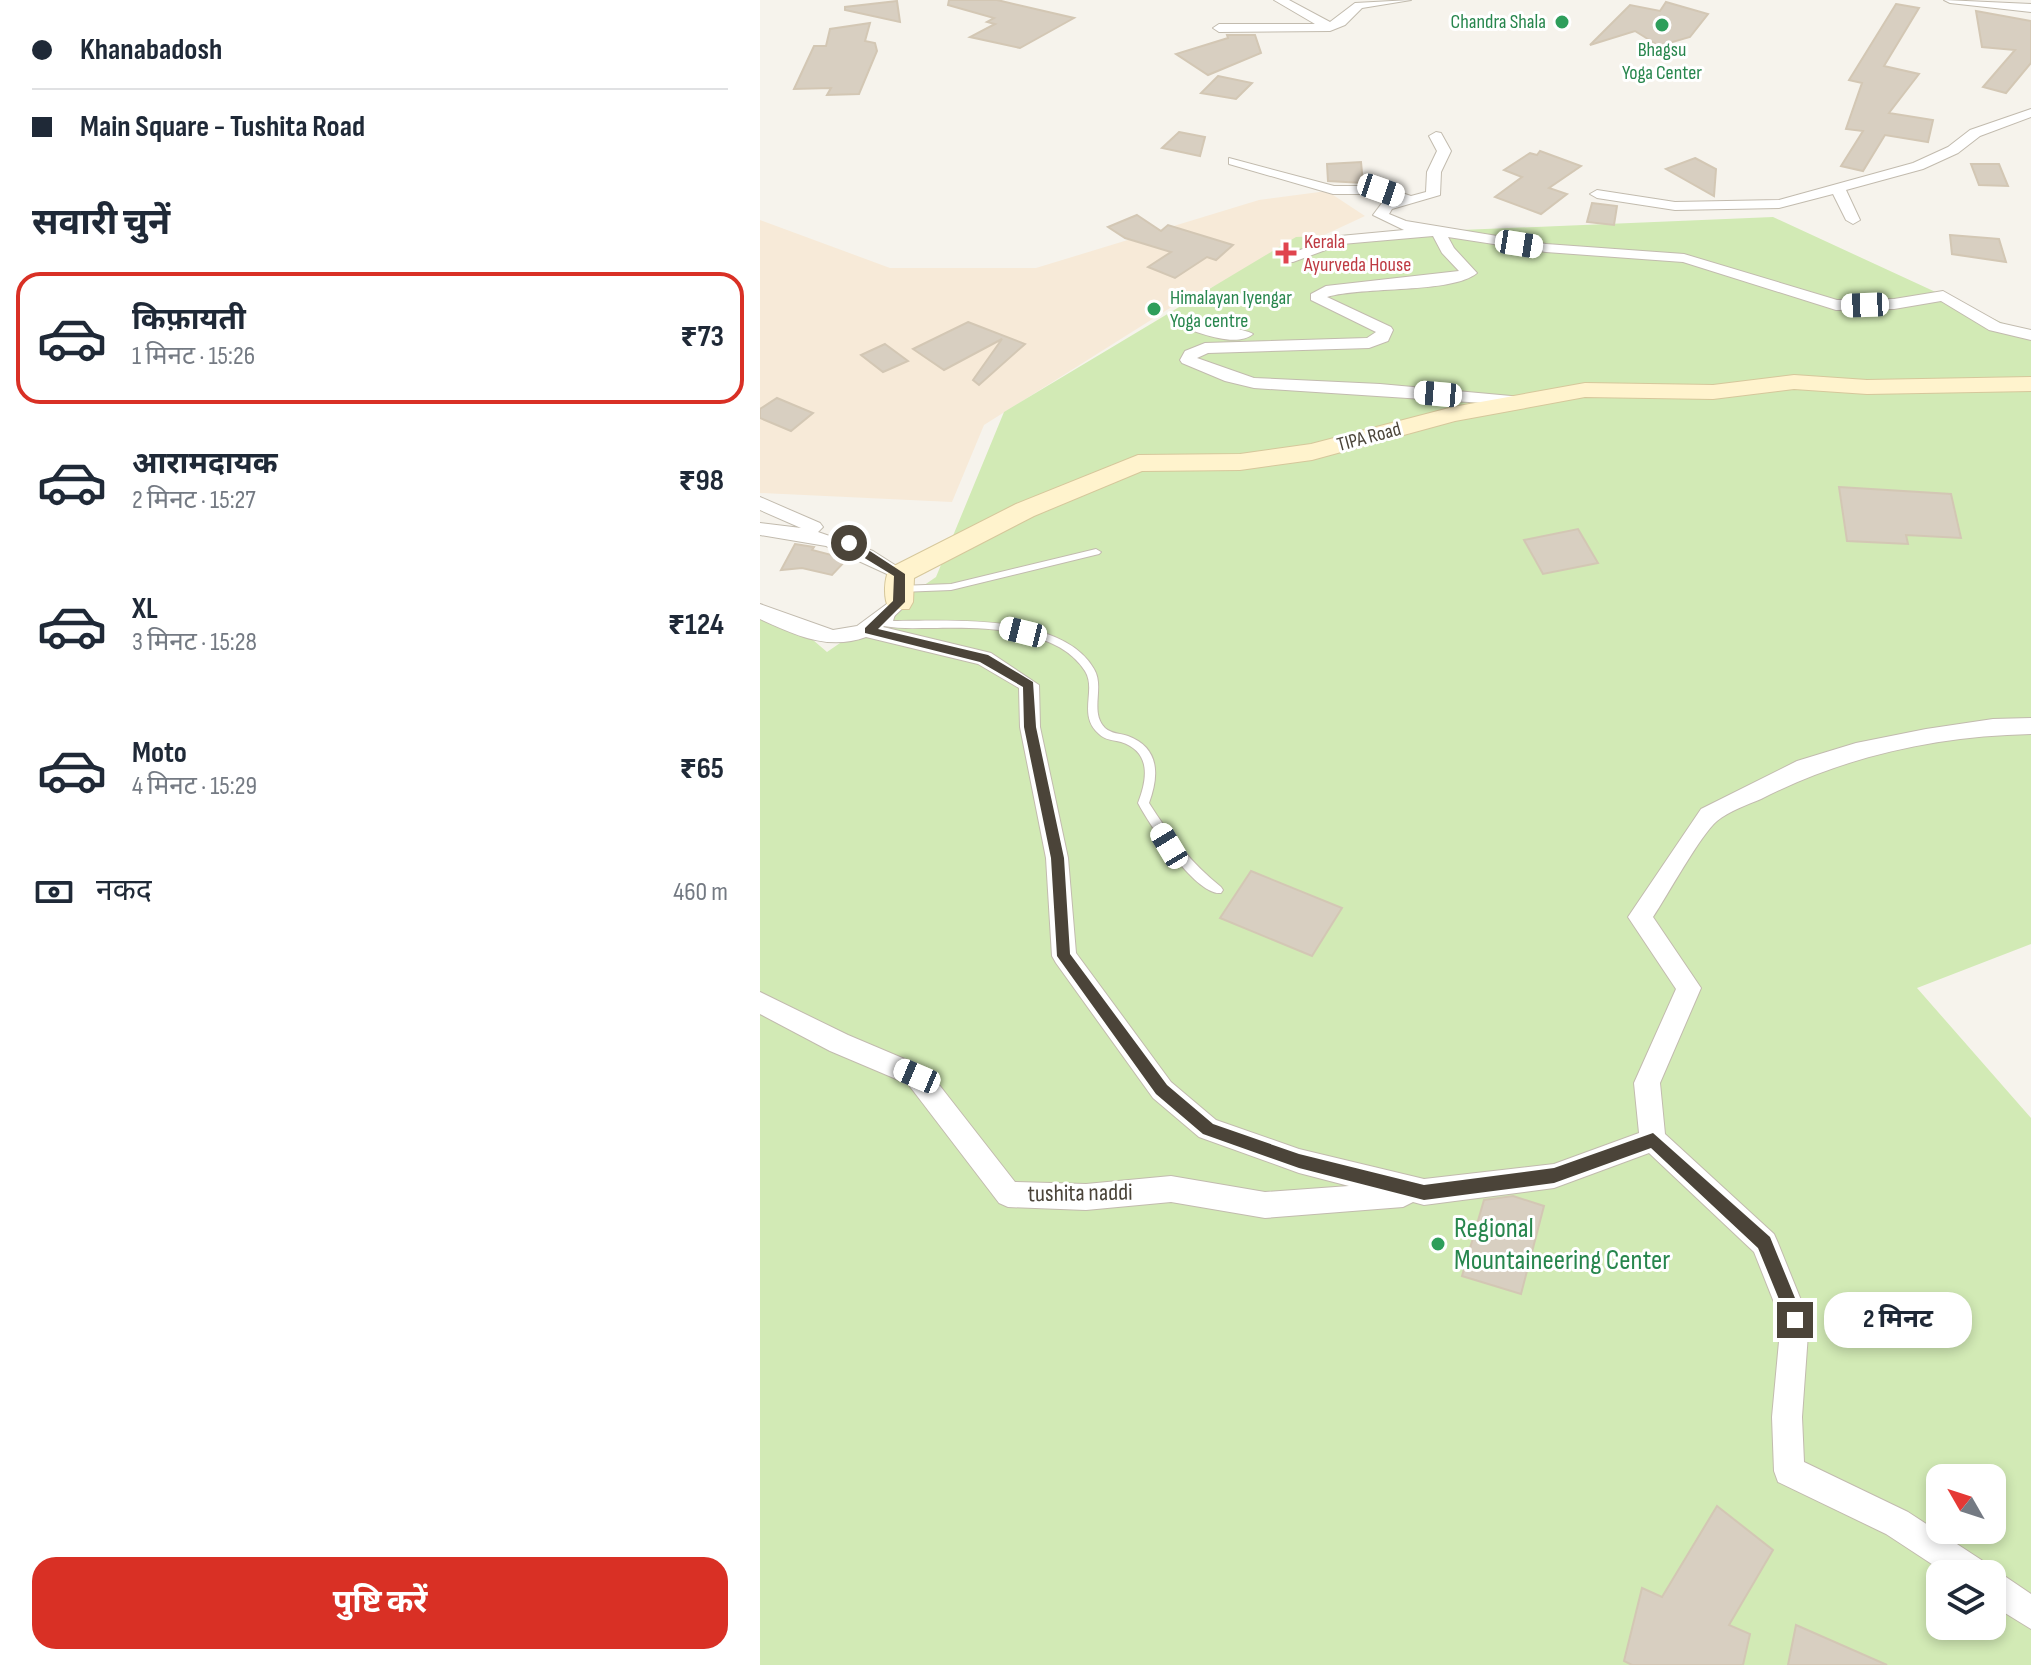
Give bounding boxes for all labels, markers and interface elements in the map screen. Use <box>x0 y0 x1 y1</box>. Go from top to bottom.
place label: Chandra Shala <box>1451 10 1546 34</box>
marker: Chandra Shala <box>1553 13 1571 31</box>
marker: Bhagsu Yoga Center <box>1653 16 1671 34</box>
text: Khanabadosh <box>80 32 222 68</box>
place label: Bhagsu Yoga Center <box>1622 38 1702 85</box>
text: Main Square - Tushita Road <box>80 109 365 145</box>
car <box>1354 171 1408 209</box>
text: सवारी चुनें <box>32 202 170 245</box>
car <box>1493 228 1545 260</box>
place label: Kerala Ayurveda House <box>1303 230 1411 277</box>
marker: Kerala Ayurveda House <box>1275 242 1297 264</box>
place label: Himalayan Iyengar Yoga centre <box>1170 286 1292 333</box>
car <box>1841 292 1889 318</box>
marker: Himalayan Iyengar Yoga centre <box>1145 300 1163 318</box>
icon: car <box>36 302 108 374</box>
text: किफ़ायती <box>132 302 246 338</box>
text: ₹73 <box>680 319 724 355</box>
text: 1 मिनट · 15:26 <box>132 341 255 372</box>
car <box>1413 380 1463 408</box>
street label: TIPA Road <box>1334 417 1404 457</box>
icon: car <box>36 446 108 518</box>
text: आरामदायक <box>132 446 278 482</box>
text: ₹98 <box>678 463 724 499</box>
text: 2 मिनट · 15:27 <box>132 485 256 516</box>
route start <box>831 525 867 561</box>
icon: car <box>36 590 108 662</box>
text: XL <box>132 591 158 627</box>
text: ₹124 <box>668 607 724 643</box>
car <box>997 615 1049 649</box>
text: 3 मिनट · 15:28 <box>132 627 257 658</box>
icon: car <box>36 734 108 806</box>
text: Moto <box>132 735 187 771</box>
text: ₹65 <box>680 751 724 787</box>
text: 4 मिनट · 15:29 <box>132 771 257 802</box>
car <box>1146 819 1192 873</box>
icon: cash <box>32 870 76 914</box>
text: नकद <box>96 873 152 909</box>
text: 460 m <box>673 877 728 908</box>
car <box>890 1056 944 1096</box>
street label: tushita naddi <box>1027 1178 1133 1208</box>
place label: Regional Mountaineering Center <box>1454 1212 1670 1277</box>
marker: Regional Mountaineering Center <box>1429 1235 1447 1253</box>
callout: 2 मिनट <box>1823 1292 1971 1348</box>
route end <box>1777 1302 1813 1338</box>
text: 2 मिनट <box>1863 1304 1933 1335</box>
north arrow <box>1926 1464 2006 1544</box>
map controls <box>1926 1464 2006 1640</box>
button: पुष्टि करें <box>32 1557 728 1649</box>
button: layers <box>1926 1560 2006 1640</box>

